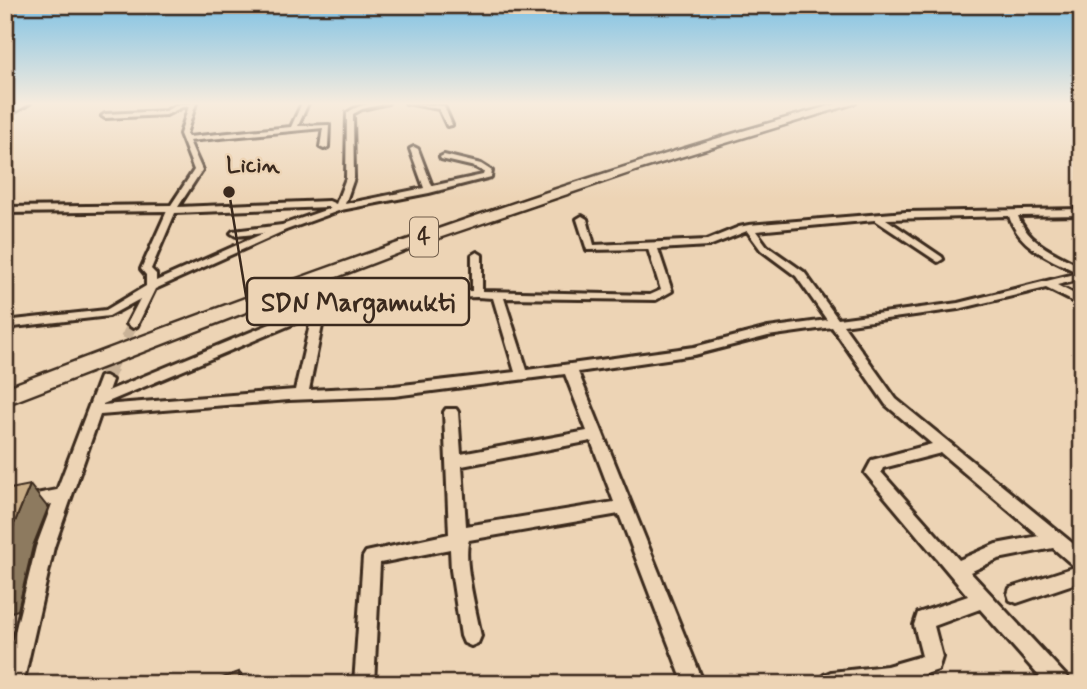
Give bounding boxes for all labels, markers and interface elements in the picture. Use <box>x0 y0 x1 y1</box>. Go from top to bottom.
district label: Licin <box>226 151 281 181</box>
road number: 4 <box>410 218 438 256</box>
callout: SDN Margamukti <box>247 278 469 325</box>
text: SDN Margamukti <box>261 287 455 324</box>

